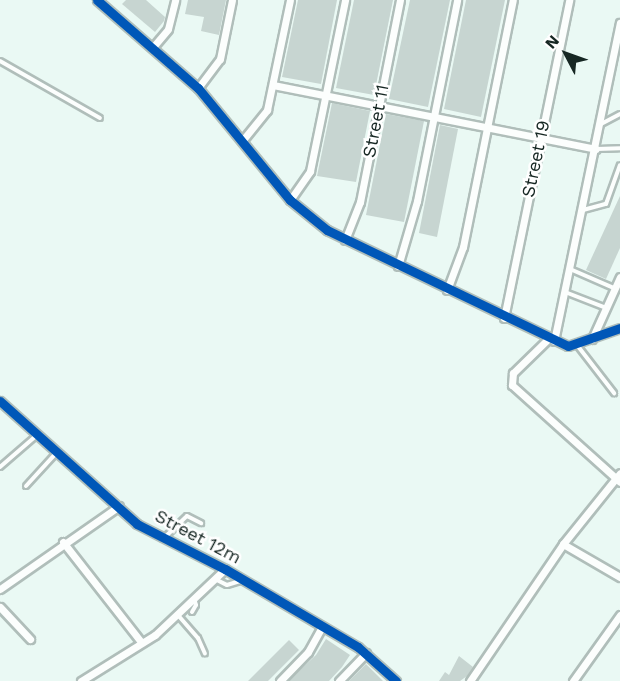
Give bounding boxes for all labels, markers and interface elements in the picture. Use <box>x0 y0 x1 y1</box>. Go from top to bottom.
north arrow <box>536 24 596 84</box>
text: N <box>541 31 563 53</box>
street label: Street 11 <box>358 82 394 160</box>
street label: Street 19 <box>517 118 555 200</box>
street label: Street 12m <box>151 505 245 569</box>

